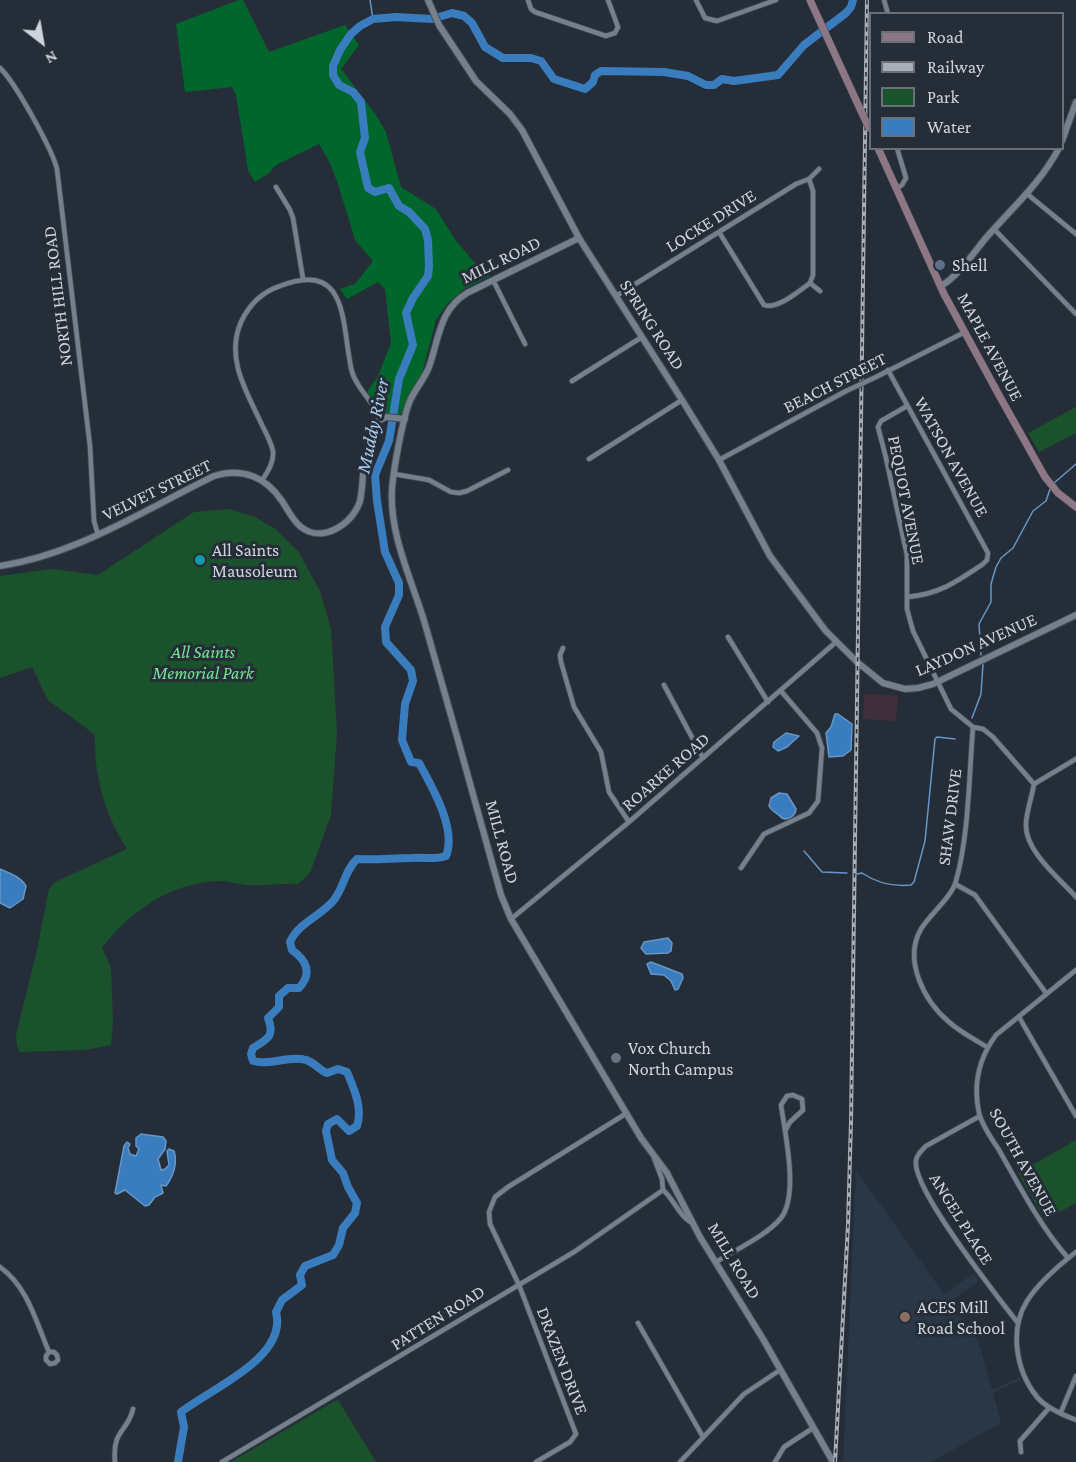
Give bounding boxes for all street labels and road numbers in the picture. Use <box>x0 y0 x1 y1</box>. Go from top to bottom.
street label: LOCKE DRIVE <box>662 185 760 257</box>
street label: NORTH HILL ROAD <box>39 225 77 367</box>
street label: MILL ROAD <box>458 232 544 288</box>
street label: SPRING ROAD <box>615 276 689 374</box>
street label: MAPLE AVENUE <box>952 289 1028 405</box>
street label: BEACH STREET <box>780 348 890 418</box>
street label: WATSON AVENUE <box>909 393 993 521</box>
street label: PEQUOT AVENUE <box>883 434 929 566</box>
street label: VELVET STREET <box>99 454 215 526</box>
street label: LAYDON AVENUE <box>912 609 1040 681</box>
street label: ROARKE ROAD <box>618 728 714 816</box>
street label: SHAW DRIVE <box>933 767 967 867</box>
street label: MILL ROAD <box>480 798 524 886</box>
street label: SOUTH AVENUE <box>984 1104 1062 1220</box>
street label: ANGEL PLACE <box>924 1169 998 1269</box>
street label: MILL ROAD <box>703 1219 765 1303</box>
street label: PATTEN ROAD <box>387 1281 489 1355</box>
street label: DRAZEN DRIVE <box>532 1304 592 1418</box>

